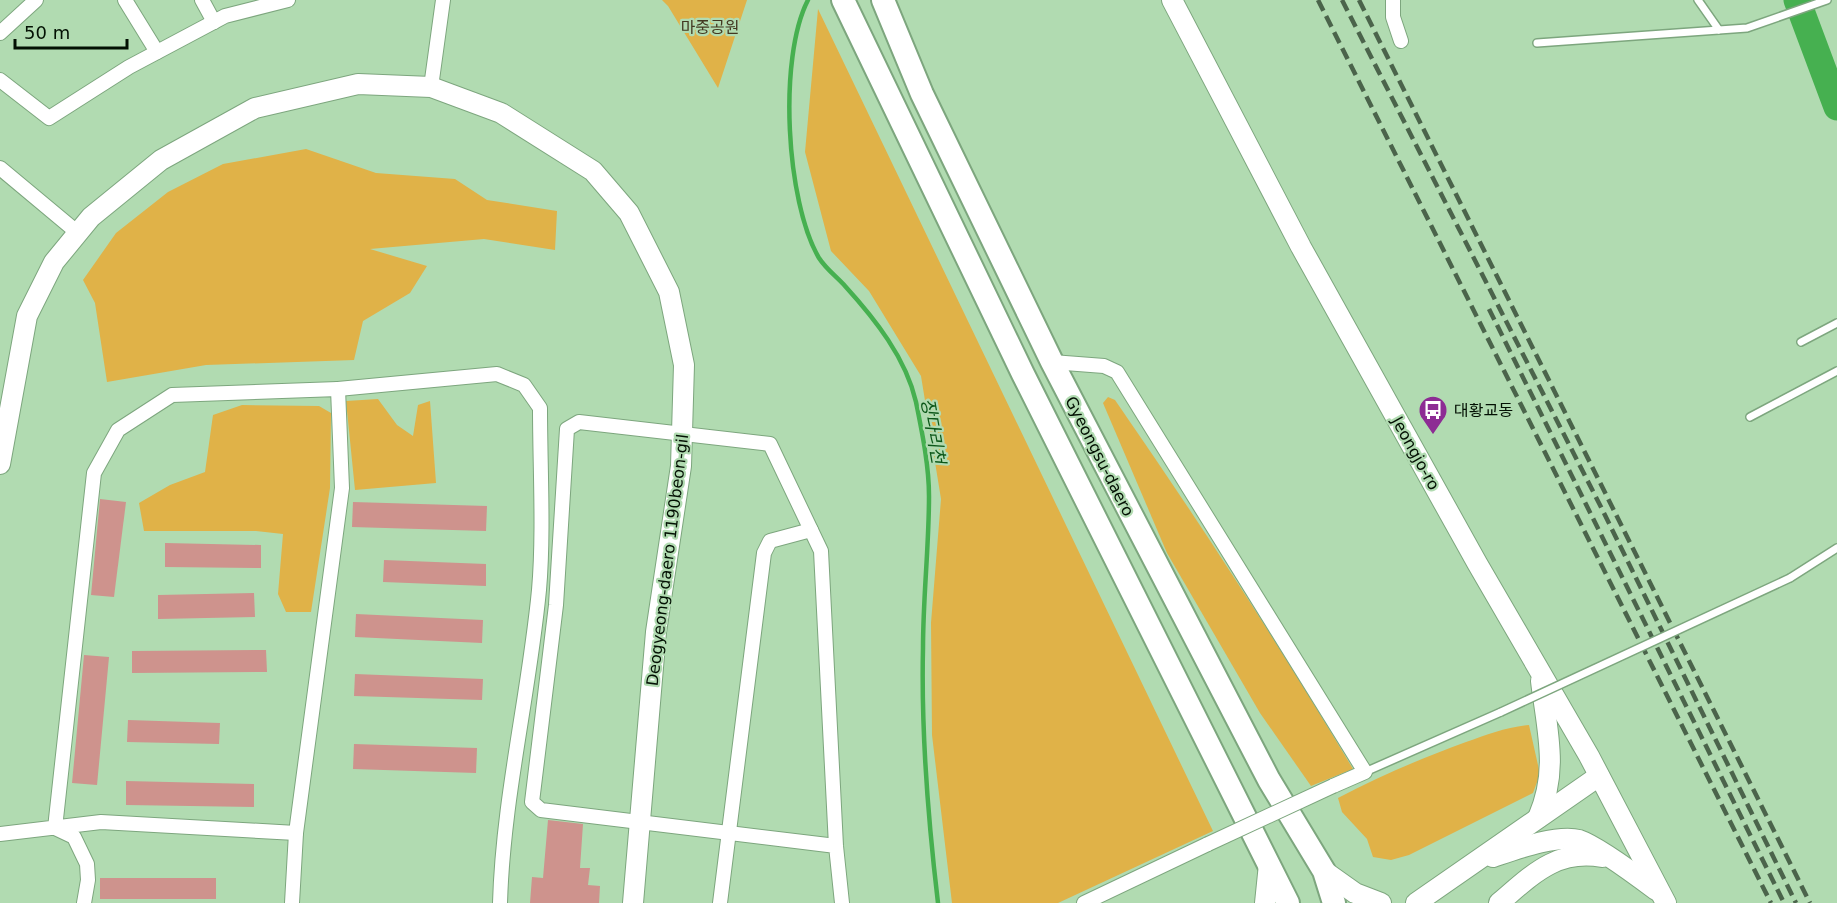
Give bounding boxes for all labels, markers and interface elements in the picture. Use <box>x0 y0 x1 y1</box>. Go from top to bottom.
scale bar <box>15 12 128 50</box>
park label: 마중공원 <box>681 18 739 37</box>
text: 50 m <box>24 22 70 43</box>
street label: Gyeongsu-daero <box>1061 393 1138 519</box>
bus stop icon: 대황교동 <box>1417 394 1449 436</box>
water label: 장다리천 <box>917 396 950 468</box>
place label: 대황교동 <box>1454 401 1513 420</box>
street label: Jeongjo-ro <box>1387 412 1443 493</box>
street label: Deogyeong-daero 1190beon-gil <box>643 433 692 687</box>

